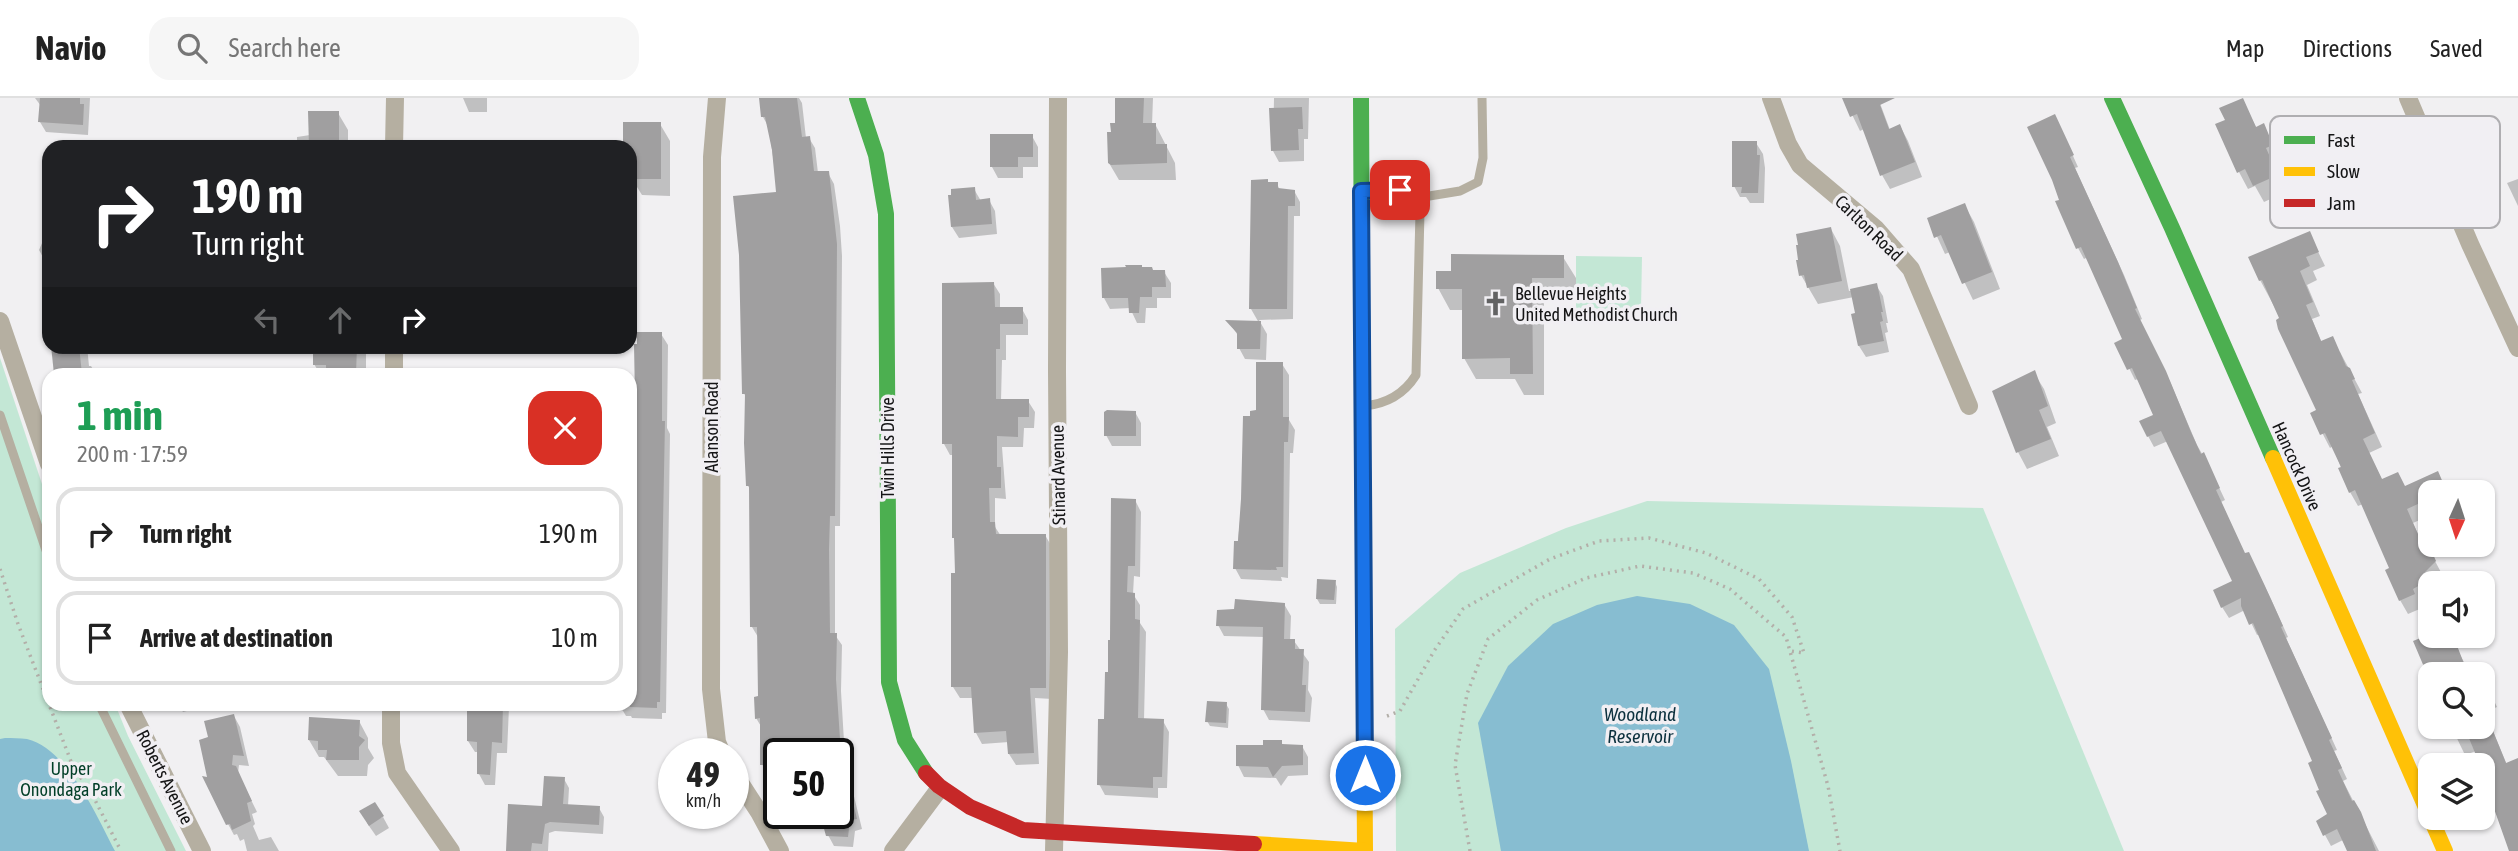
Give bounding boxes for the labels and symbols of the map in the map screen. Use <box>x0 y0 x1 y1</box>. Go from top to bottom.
legend <box>2270 116 2500 228</box>
text: Fast <box>2327 129 2355 151</box>
pin <box>1370 160 1430 220</box>
text: Slow <box>2327 160 2361 182</box>
street label: Carlton Road <box>1831 191 1907 265</box>
text: Jam <box>2327 192 2356 214</box>
place label: Bellevue Heights United Methodist Church <box>1515 283 1678 325</box>
church icon: Bellevue Heights United Methodist Church <box>1481 289 1509 317</box>
street label: Alanson Road <box>701 381 722 473</box>
street label: Twin Hills Drive <box>877 397 898 499</box>
street label: Hancock Drive <box>2268 418 2326 514</box>
street label: Stinard Avenue <box>1047 425 1069 525</box>
north arrow <box>2418 480 2496 556</box>
water label: Woodland Reservoir <box>1604 703 1676 747</box>
street label: Roberts Avenue <box>132 726 198 828</box>
speed limit sign: 50 <box>763 738 854 829</box>
position arrow <box>1328 738 1402 812</box>
park label: Upper Onondaga Park <box>20 758 122 800</box>

